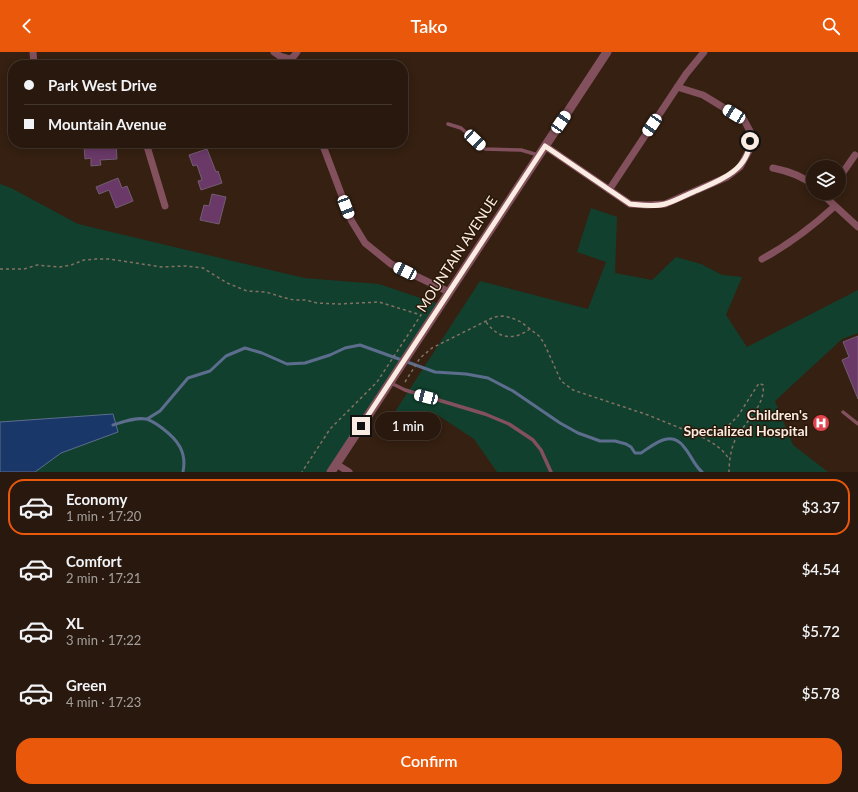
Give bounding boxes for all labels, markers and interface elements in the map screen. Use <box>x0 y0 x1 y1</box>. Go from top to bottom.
icon: back <box>16 15 38 37</box>
text: Tako <box>411 15 447 37</box>
icon: search <box>820 15 842 37</box>
text: Park West Drive <box>48 76 157 94</box>
car <box>721 103 747 125</box>
car <box>549 109 573 135</box>
car <box>640 112 664 138</box>
text: Mountain Avenue <box>48 115 166 133</box>
car <box>462 127 488 153</box>
route start <box>741 132 759 150</box>
map controls <box>806 160 846 200</box>
button: layers <box>806 160 846 200</box>
street label: MOUNTAIN AVENUE <box>413 192 500 315</box>
car <box>336 194 356 220</box>
car <box>392 260 418 282</box>
car <box>413 388 439 406</box>
place label: Children's Specialized Hospital <box>683 406 808 439</box>
callout: 1 min <box>375 412 441 440</box>
hospital icon: Children's Specialized Hospital <box>811 413 831 433</box>
route end <box>352 417 370 435</box>
text: 1 min <box>392 418 424 434</box>
icon: car <box>18 489 54 525</box>
text: Economy <box>66 490 127 508</box>
text: $3.37 <box>802 498 840 516</box>
text: 1 min · 17:20 <box>66 508 141 524</box>
icon: car <box>18 551 54 587</box>
text: Comfort <box>66 552 122 570</box>
text: $4.54 <box>802 560 840 578</box>
text: 2 min · 17:21 <box>66 570 141 586</box>
icon: car <box>18 613 54 649</box>
text: XL <box>66 614 84 632</box>
text: $5.72 <box>802 622 840 640</box>
text: 3 min · 17:22 <box>66 632 141 648</box>
icon: car <box>18 675 54 711</box>
text: Green <box>66 676 107 694</box>
text: $5.78 <box>802 684 840 702</box>
text: 4 min · 17:23 <box>66 694 141 710</box>
button: Confirm <box>16 738 842 784</box>

